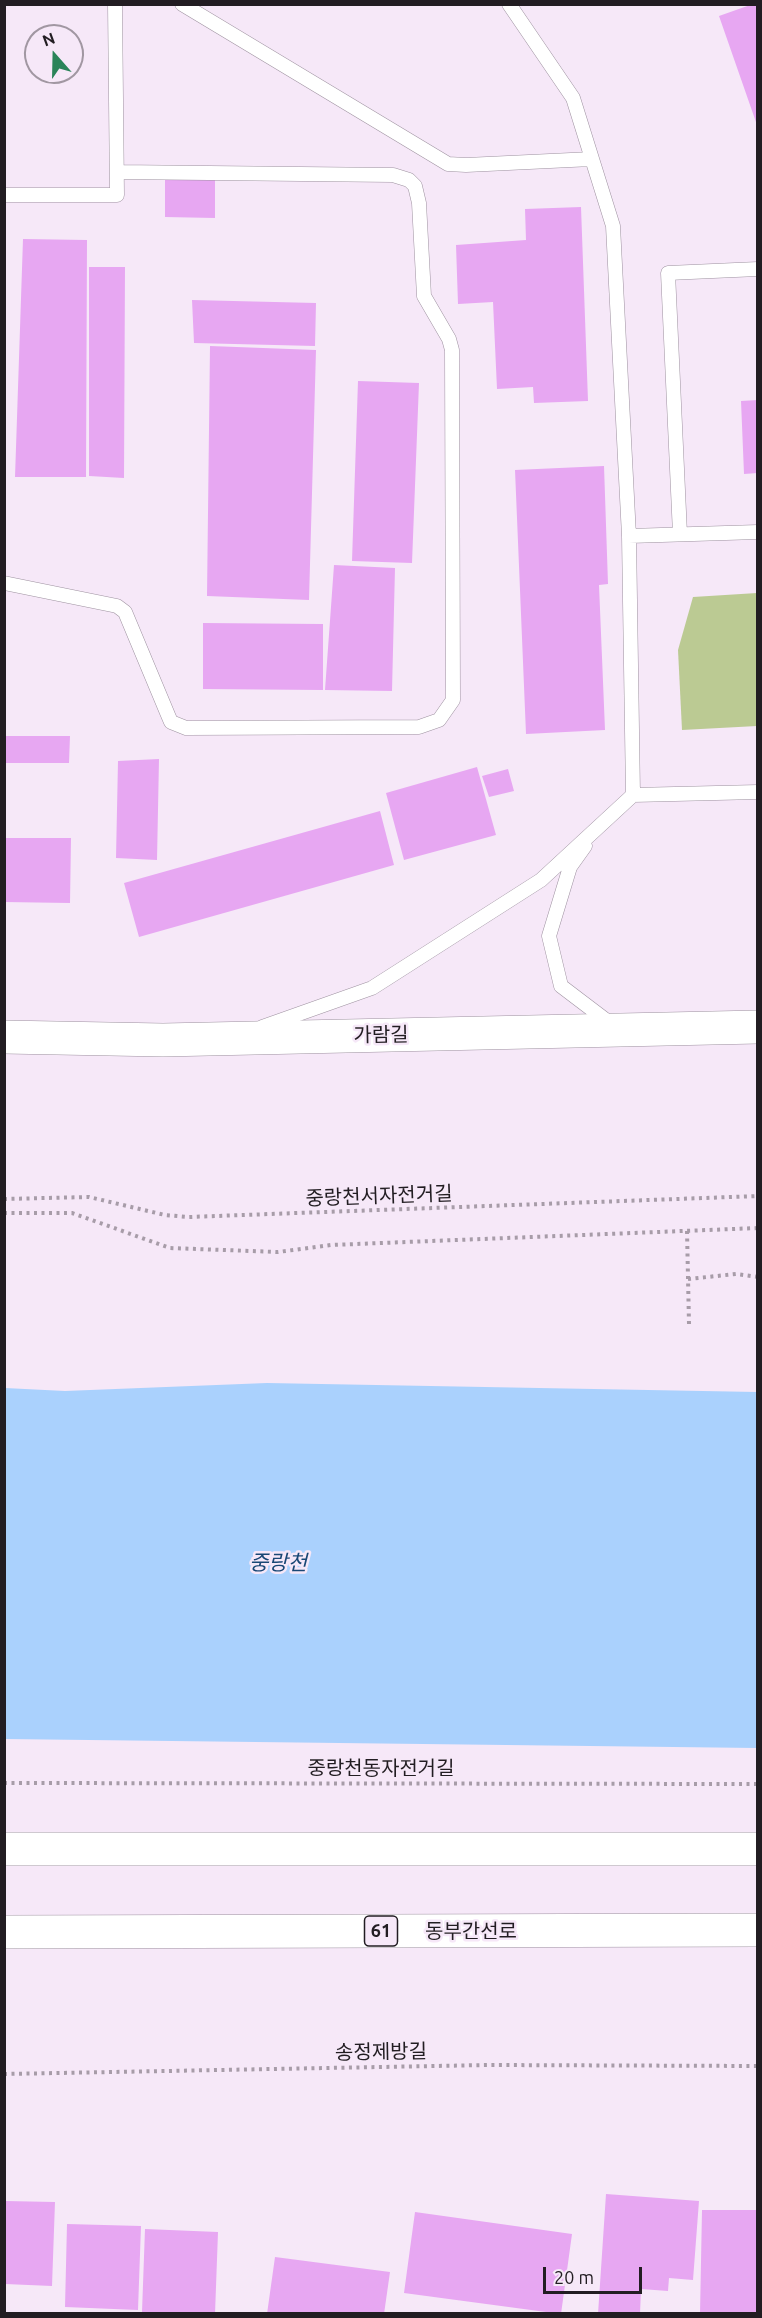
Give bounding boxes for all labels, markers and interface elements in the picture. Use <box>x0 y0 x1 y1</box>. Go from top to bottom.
north arrow <box>24 24 84 84</box>
text: N <box>40 28 57 49</box>
street label: 가람길 <box>353 1023 409 1047</box>
street label: 중랑천서자전거길 <box>305 1181 453 1211</box>
water label: 중랑천 <box>249 1550 307 1576</box>
street label: 중랑천동자전거길 <box>307 1756 455 1780</box>
road number: 61 <box>364 1916 398 1946</box>
street label: 동부간선로 <box>425 1919 517 1943</box>
street label: 송정제방길 <box>335 2039 427 2065</box>
scale bar <box>546 2255 645 2293</box>
text: 20 m <box>554 2267 594 2287</box>

